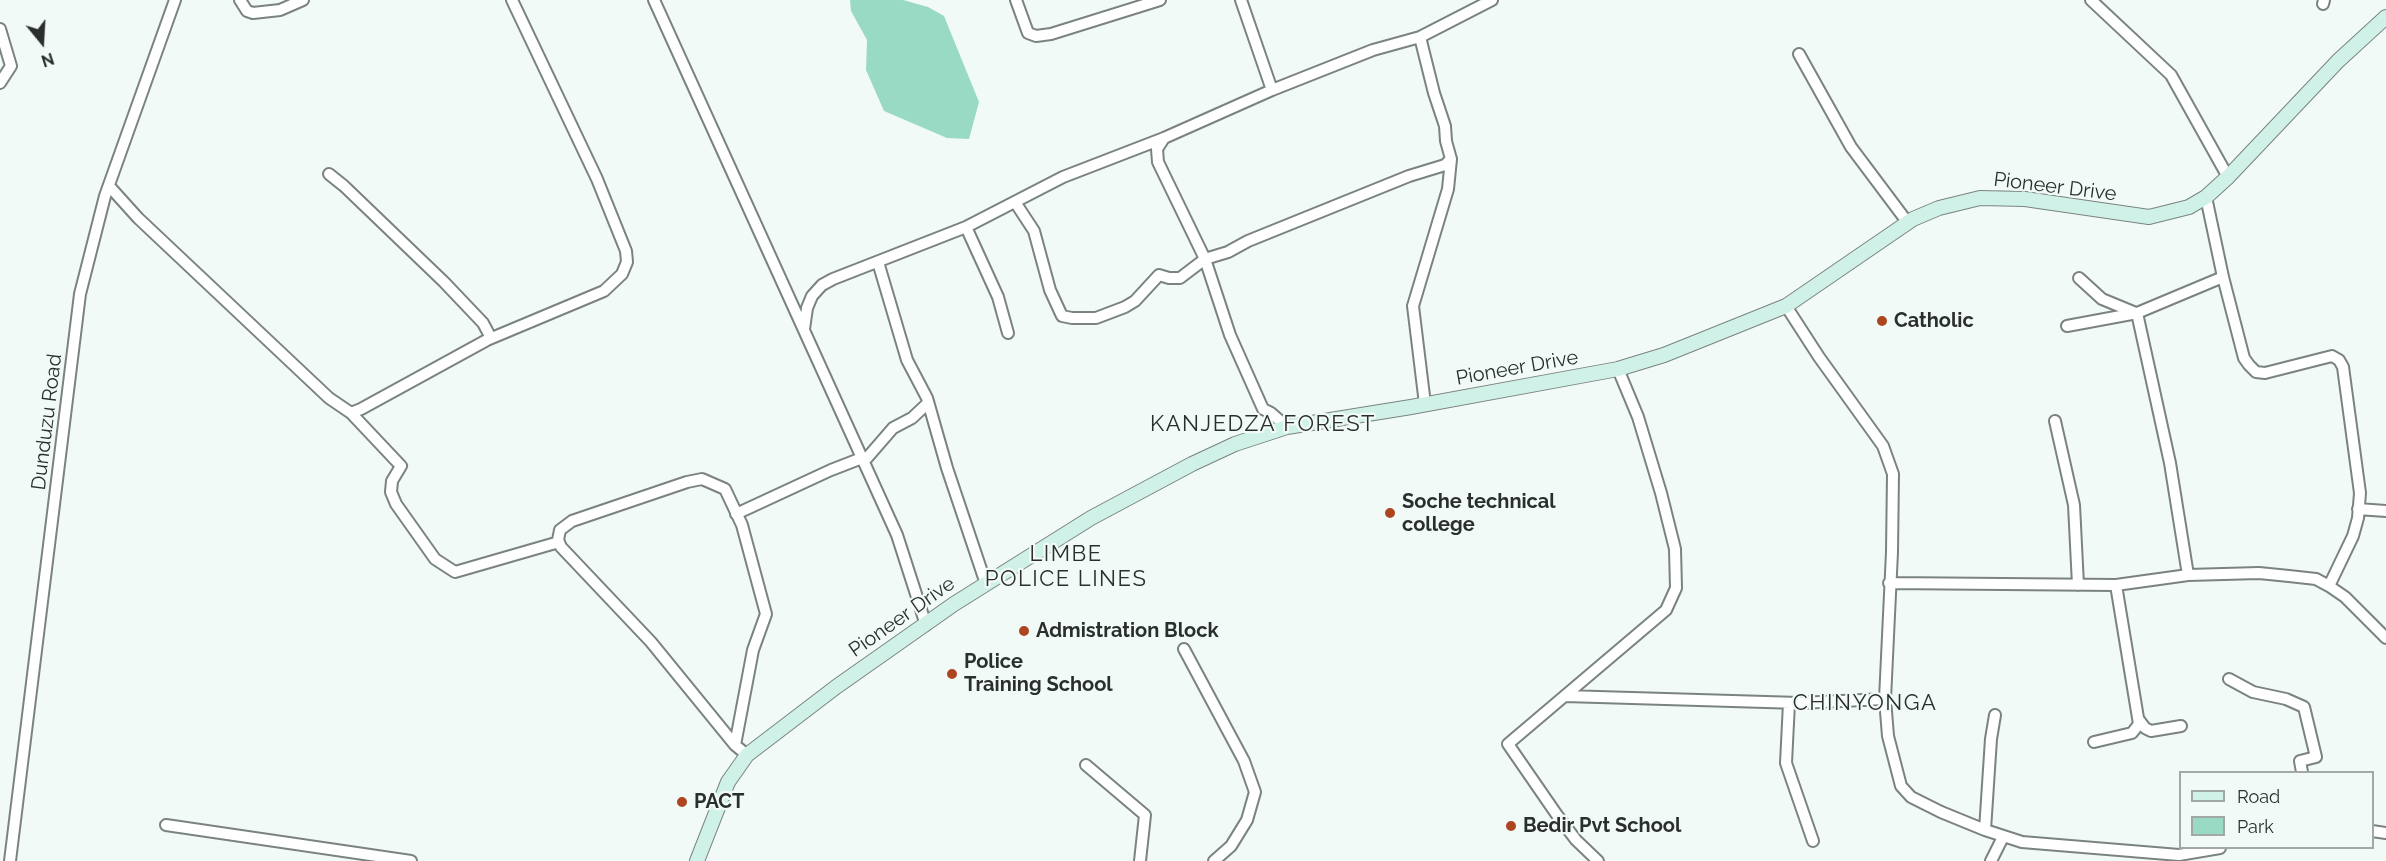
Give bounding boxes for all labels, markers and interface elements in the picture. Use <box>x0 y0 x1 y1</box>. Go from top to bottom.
north arrow <box>12 12 72 72</box>
text: N <box>39 49 56 71</box>
street label: Pioneer Drive <box>1992 168 2118 206</box>
place label: Catholic <box>1894 309 1974 333</box>
marker: Catholic <box>1875 314 1889 328</box>
street label: Pioneer Drive <box>1454 345 1580 391</box>
street label: Dunduzu Road <box>27 353 67 491</box>
district label: KANJEDZA FOREST <box>1150 411 1376 437</box>
place label: Soche technical college <box>1402 490 1556 537</box>
marker: Soche technical college <box>1383 506 1397 520</box>
district label: LIMBE POLICE LINES <box>985 541 1147 592</box>
street label: Pioneer Drive <box>844 572 960 662</box>
place label: Admistration Block <box>1036 619 1219 643</box>
marker: Admistration Block <box>1017 624 1031 638</box>
place label: Police Training School <box>964 650 1113 697</box>
marker: Police Training School <box>945 667 959 681</box>
district label: CHINYONGA <box>1793 690 1937 716</box>
legend <box>2179 771 2374 849</box>
text: Road <box>2237 786 2280 807</box>
place label: PACT <box>694 790 744 814</box>
marker: PACT <box>675 795 689 809</box>
place label: Bedir Pvt School <box>1523 814 1681 838</box>
text: Park <box>2237 816 2274 837</box>
marker: Bedir Pvt School <box>1504 819 1518 833</box>

